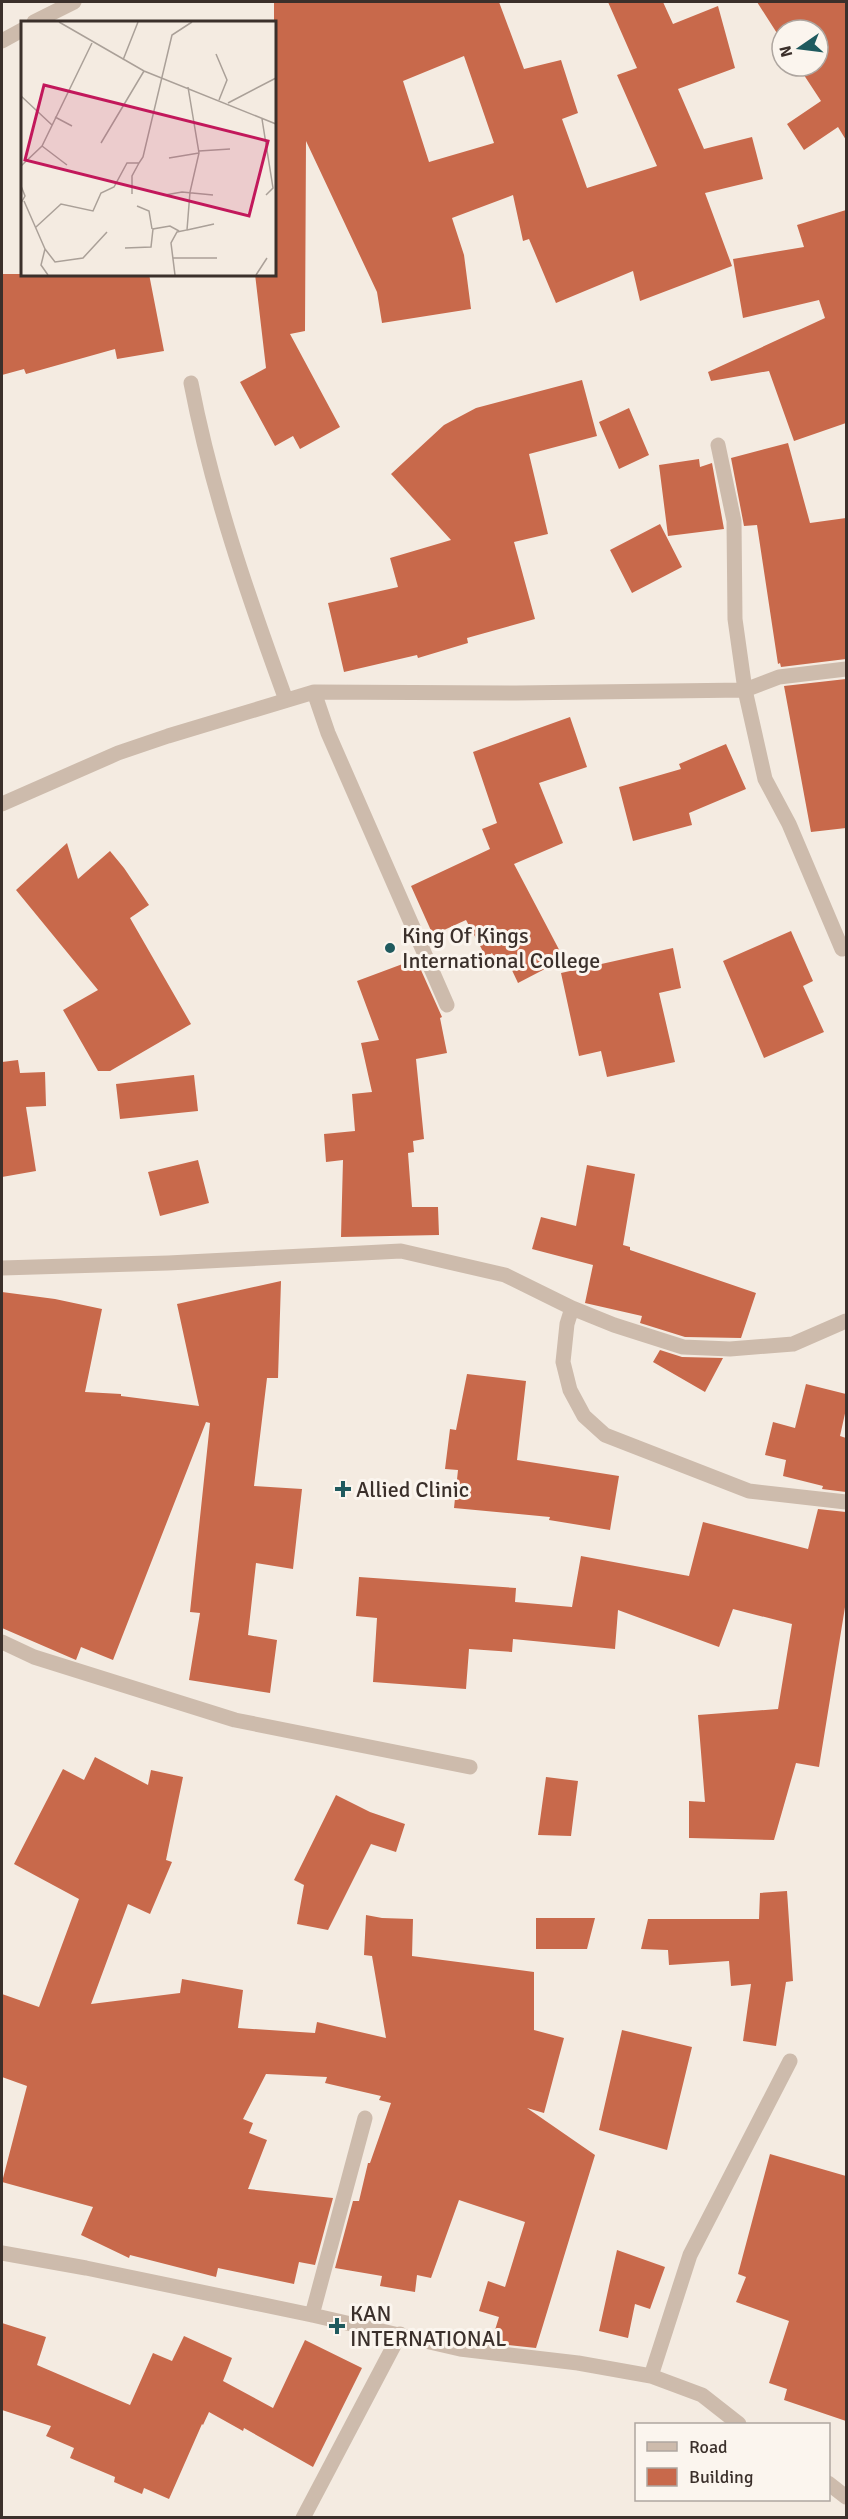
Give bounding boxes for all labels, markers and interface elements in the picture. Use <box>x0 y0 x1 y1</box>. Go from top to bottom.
north arrow <box>770 18 830 78</box>
inset map <box>21 21 276 276</box>
text: N <box>775 44 797 59</box>
place label: King Of Kings International College <box>402 922 600 974</box>
marker: King Of Kings International College <box>383 941 397 955</box>
place label: Allied Clinic <box>356 1476 469 1503</box>
marker: Allied Clinic <box>334 1480 352 1498</box>
place label: KAN INTERNATIONAL <box>350 2300 506 2352</box>
marker: KAN INTERNATIONAL <box>328 2317 346 2335</box>
legend <box>635 2423 830 2501</box>
text: Road <box>689 2436 728 2458</box>
text: Building <box>689 2466 753 2488</box>

